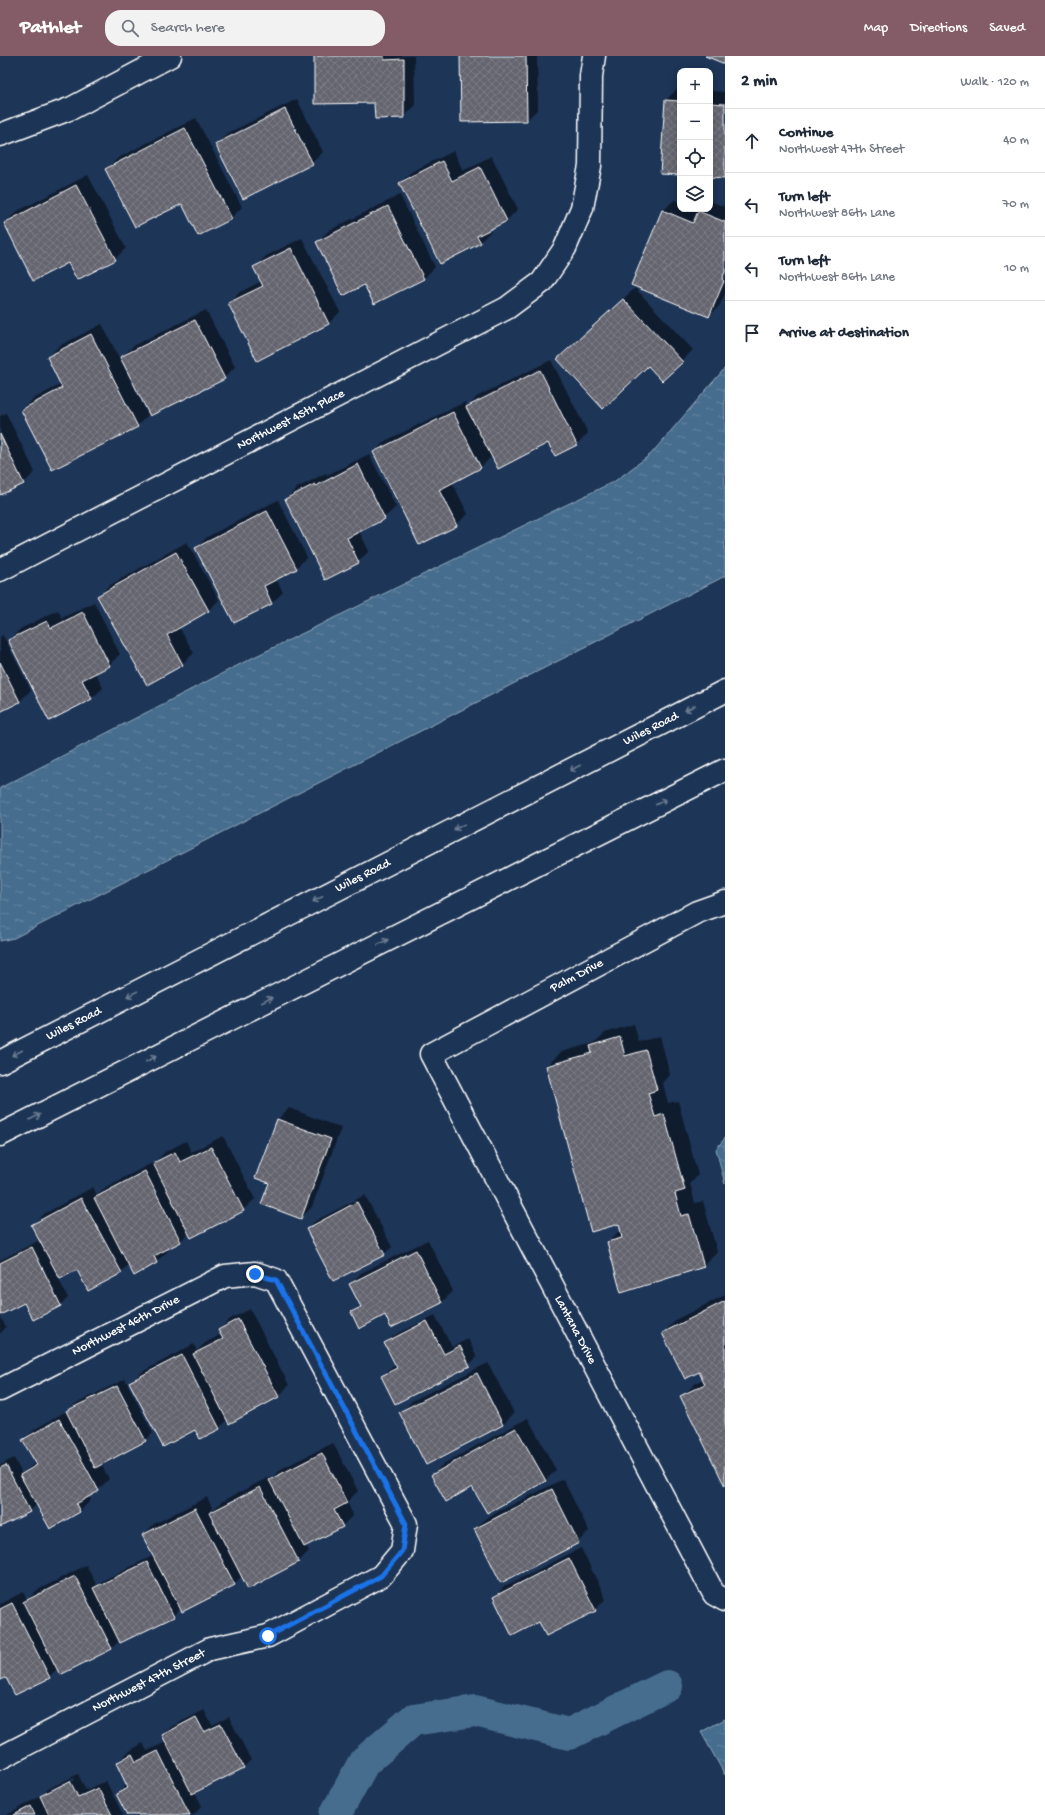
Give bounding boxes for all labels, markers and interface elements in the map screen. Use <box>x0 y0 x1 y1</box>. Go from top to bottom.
search box <box>105 10 385 46</box>
text: Pathlet <box>20 17 81 40</box>
icon: search <box>119 17 141 39</box>
text: Search here <box>151 19 225 37</box>
text: Map <box>864 20 888 37</box>
text: Directions <box>910 20 967 37</box>
text: Saved <box>989 20 1025 37</box>
map controls <box>677 68 713 212</box>
button: + <box>677 68 713 104</box>
text: 2 min <box>741 72 777 92</box>
text: Walk · 120 m <box>961 75 1029 90</box>
button: − <box>677 104 713 140</box>
text: Continue <box>779 124 833 142</box>
icon: ahead <box>741 130 763 152</box>
text: 40 m <box>1003 133 1029 148</box>
button: locate <box>677 140 713 176</box>
text: Northwest 47th Street <box>779 142 904 157</box>
button: layers <box>677 176 713 212</box>
text: Turn left <box>779 188 830 206</box>
icon: left <box>741 194 763 216</box>
text: 70 m <box>1003 197 1029 212</box>
text: Northwest 86th Lane <box>779 206 895 221</box>
text: Turn left <box>779 252 830 270</box>
icon: left <box>741 258 763 280</box>
text: 10 m <box>1004 261 1029 276</box>
text: Northwest 86th Lane <box>779 270 895 285</box>
icon: arrive <box>741 322 763 344</box>
text: Arrive at destination <box>779 324 909 342</box>
street label: Northwest 45th Place <box>235 386 348 454</box>
one-way arrow <box>685 705 697 713</box>
street label: Wiles Road <box>621 708 682 749</box>
one-way arrow <box>569 765 581 772</box>
one-way arrow <box>655 798 667 805</box>
one-way arrow <box>453 824 465 831</box>
street label: Wiles Road <box>333 855 394 896</box>
one-way arrow <box>313 896 325 903</box>
one-way arrow <box>377 938 389 945</box>
street label: Palm Drive <box>547 956 606 997</box>
one-way arrow <box>127 991 139 998</box>
one-way arrow <box>261 996 273 1004</box>
street label: Wiles Road <box>44 1003 105 1044</box>
one-way arrow <box>11 1050 23 1058</box>
one-way arrow <box>145 1055 157 1062</box>
one-way arrow <box>29 1113 41 1120</box>
route end <box>246 1265 264 1283</box>
street label: Northwest 46th Drive <box>70 1292 182 1360</box>
street label: Lantana Drive <box>551 1293 599 1367</box>
route start <box>259 1627 277 1645</box>
street label: Northwest 47th Street <box>90 1645 210 1716</box>

